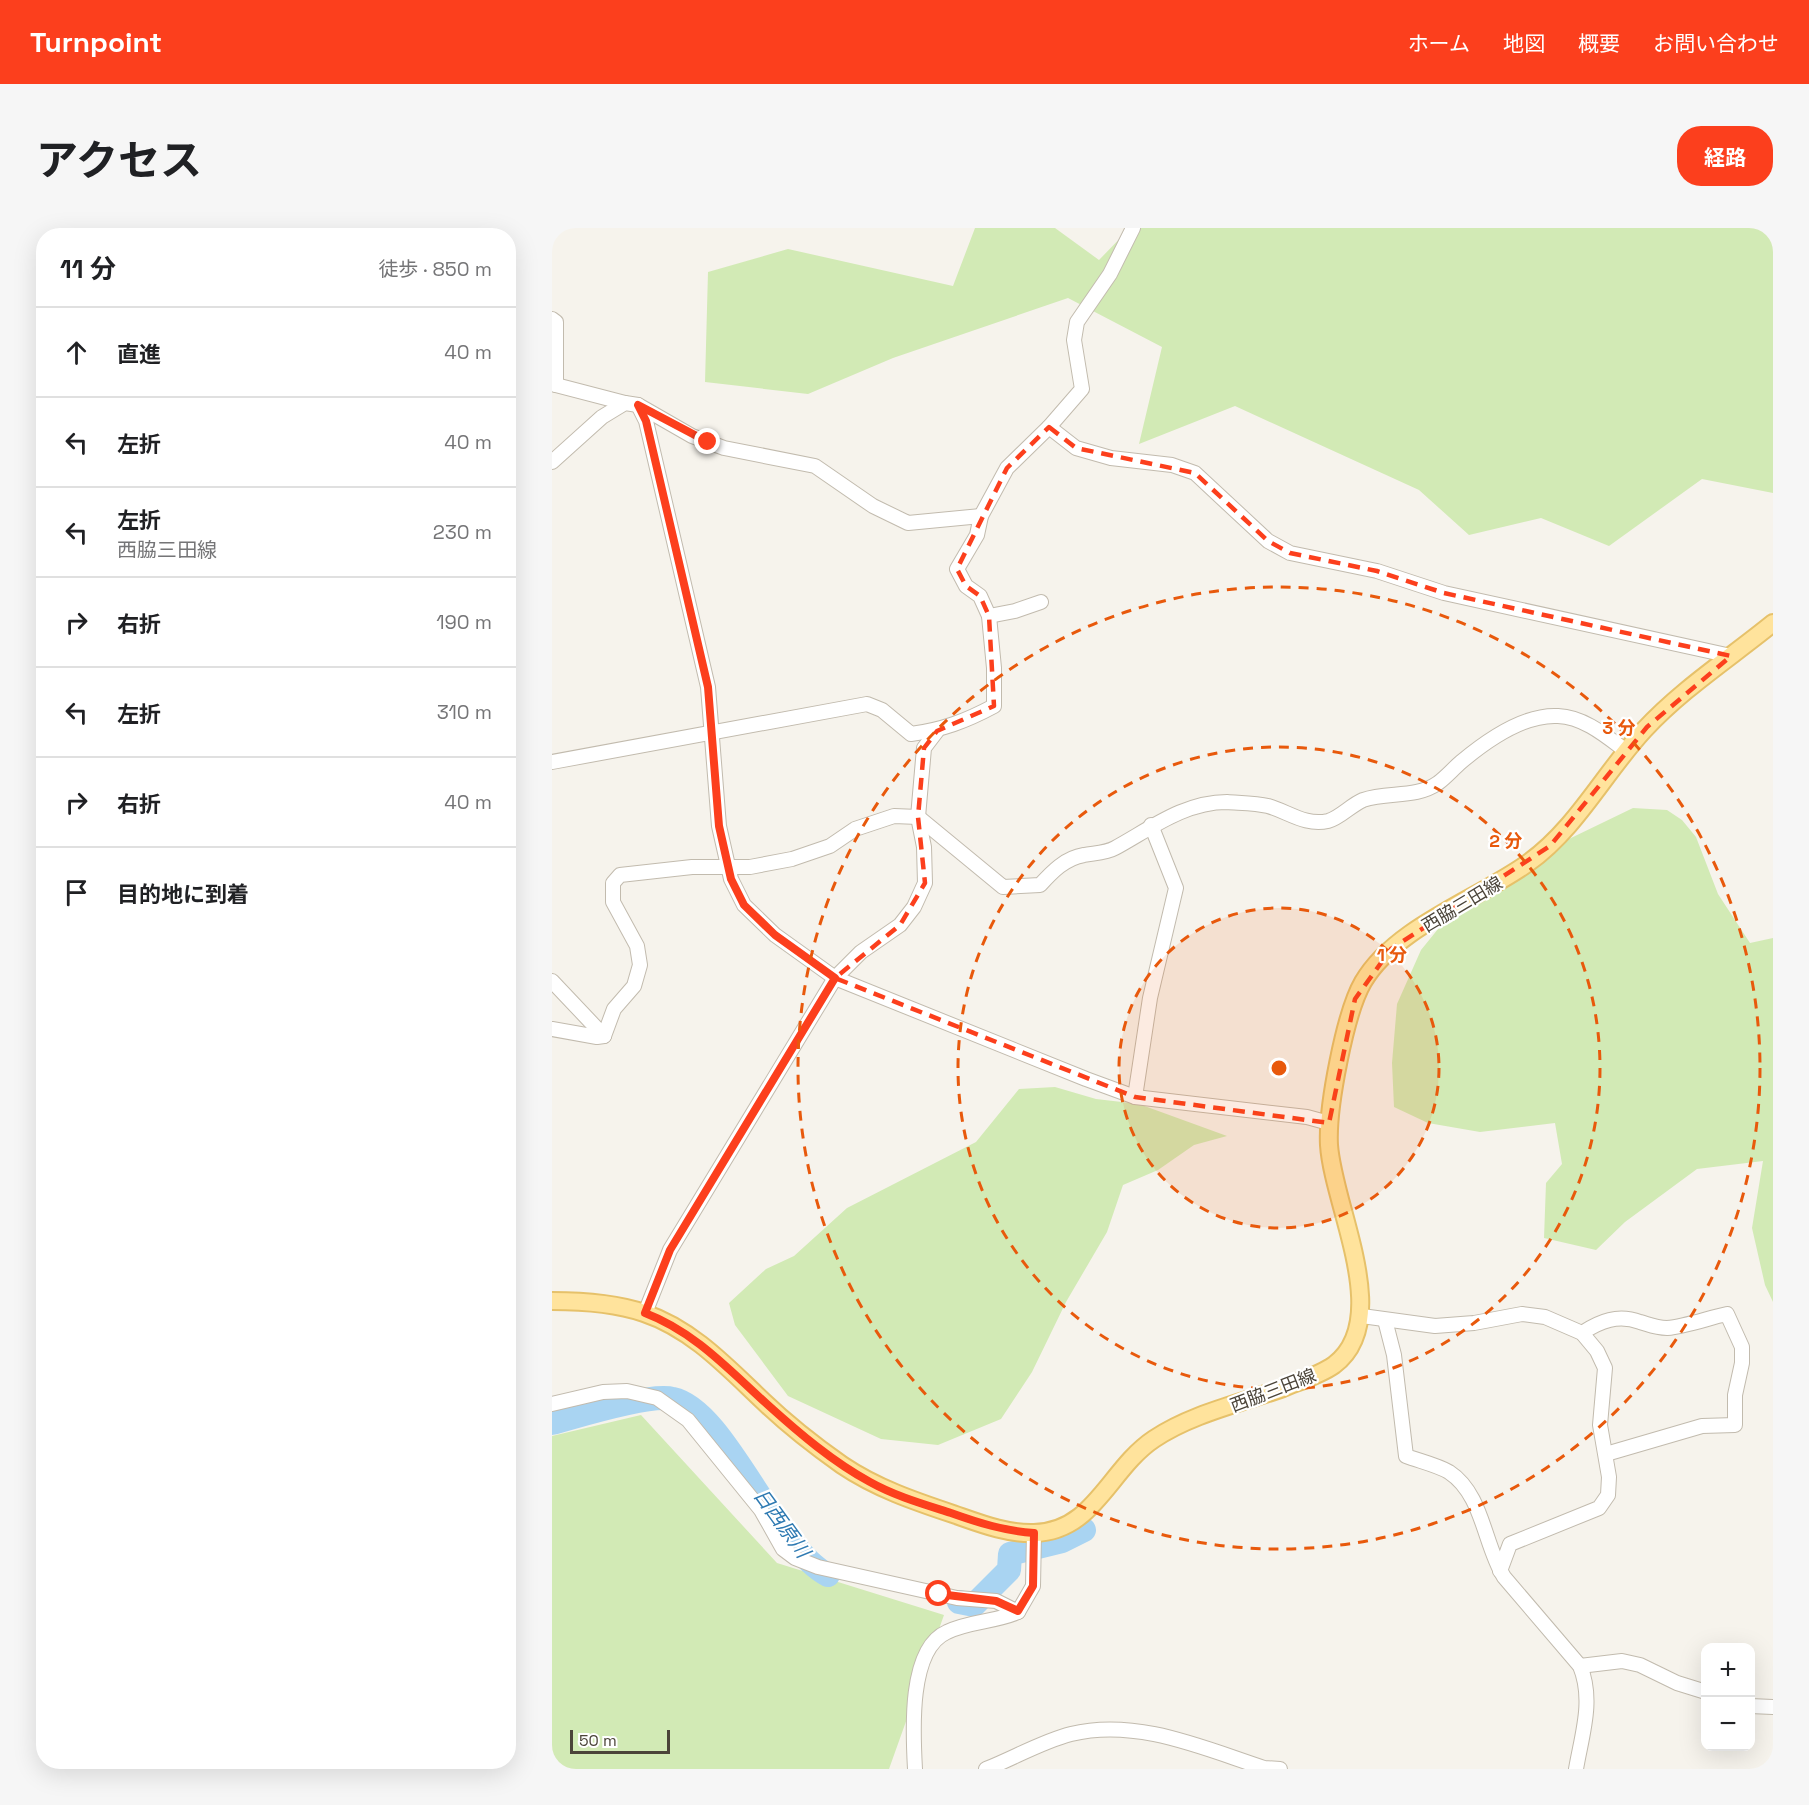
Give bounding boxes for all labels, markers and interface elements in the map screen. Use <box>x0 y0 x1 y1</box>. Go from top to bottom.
text: Turnpoint <box>30 24 162 60</box>
text: ホーム <box>1408 30 1470 57</box>
text: 地図 <box>1503 30 1545 57</box>
text: 概要 <box>1578 30 1620 57</box>
text: お問い合わせ <box>1653 30 1779 57</box>
button: 経路 <box>1677 126 1773 186</box>
text: アクセス <box>36 134 202 187</box>
text: 11 分 <box>60 252 116 286</box>
text: 徒歩 · 850 m <box>378 256 492 282</box>
icon: ahead <box>60 336 93 369</box>
text: 40 m <box>444 339 492 365</box>
text: 直進 <box>117 340 161 368</box>
icon: left <box>60 426 93 459</box>
route end <box>694 428 720 454</box>
text: 40 m <box>444 429 492 455</box>
text: 左折 <box>117 430 161 458</box>
text: 左折 <box>117 506 161 534</box>
icon: left <box>60 516 93 549</box>
text: 230 m <box>433 519 492 545</box>
text: 西脇三田線 <box>117 537 217 563</box>
icon: right <box>60 606 93 639</box>
text: 190 m <box>436 609 492 635</box>
text: 右折 <box>117 610 161 638</box>
icon: left <box>60 696 93 729</box>
text: 310 m <box>437 699 492 725</box>
text: 左折 <box>117 700 161 728</box>
text: 3 分 <box>1602 716 1636 739</box>
icon: right <box>60 786 93 819</box>
text: 40 m <box>444 789 492 815</box>
text: 右折 <box>117 790 161 818</box>
text: 2 分 <box>1489 829 1523 852</box>
street label: 西脇三田線 <box>1418 871 1506 937</box>
icon: arrive <box>60 876 93 909</box>
text: 目的地に到着 <box>117 880 249 908</box>
text: 1 分 <box>1377 943 1407 966</box>
centre of rings <box>1269 1058 1289 1078</box>
street label: 西脇三田線 <box>1227 1363 1319 1417</box>
water label: 日西原川 <box>748 1483 817 1565</box>
route start <box>925 1580 951 1606</box>
map controls <box>1701 1643 1755 1751</box>
button: + <box>1701 1643 1755 1697</box>
button: − <box>1701 1697 1755 1751</box>
scale bar <box>570 1727 670 1754</box>
text: 50 m <box>579 1730 617 1751</box>

